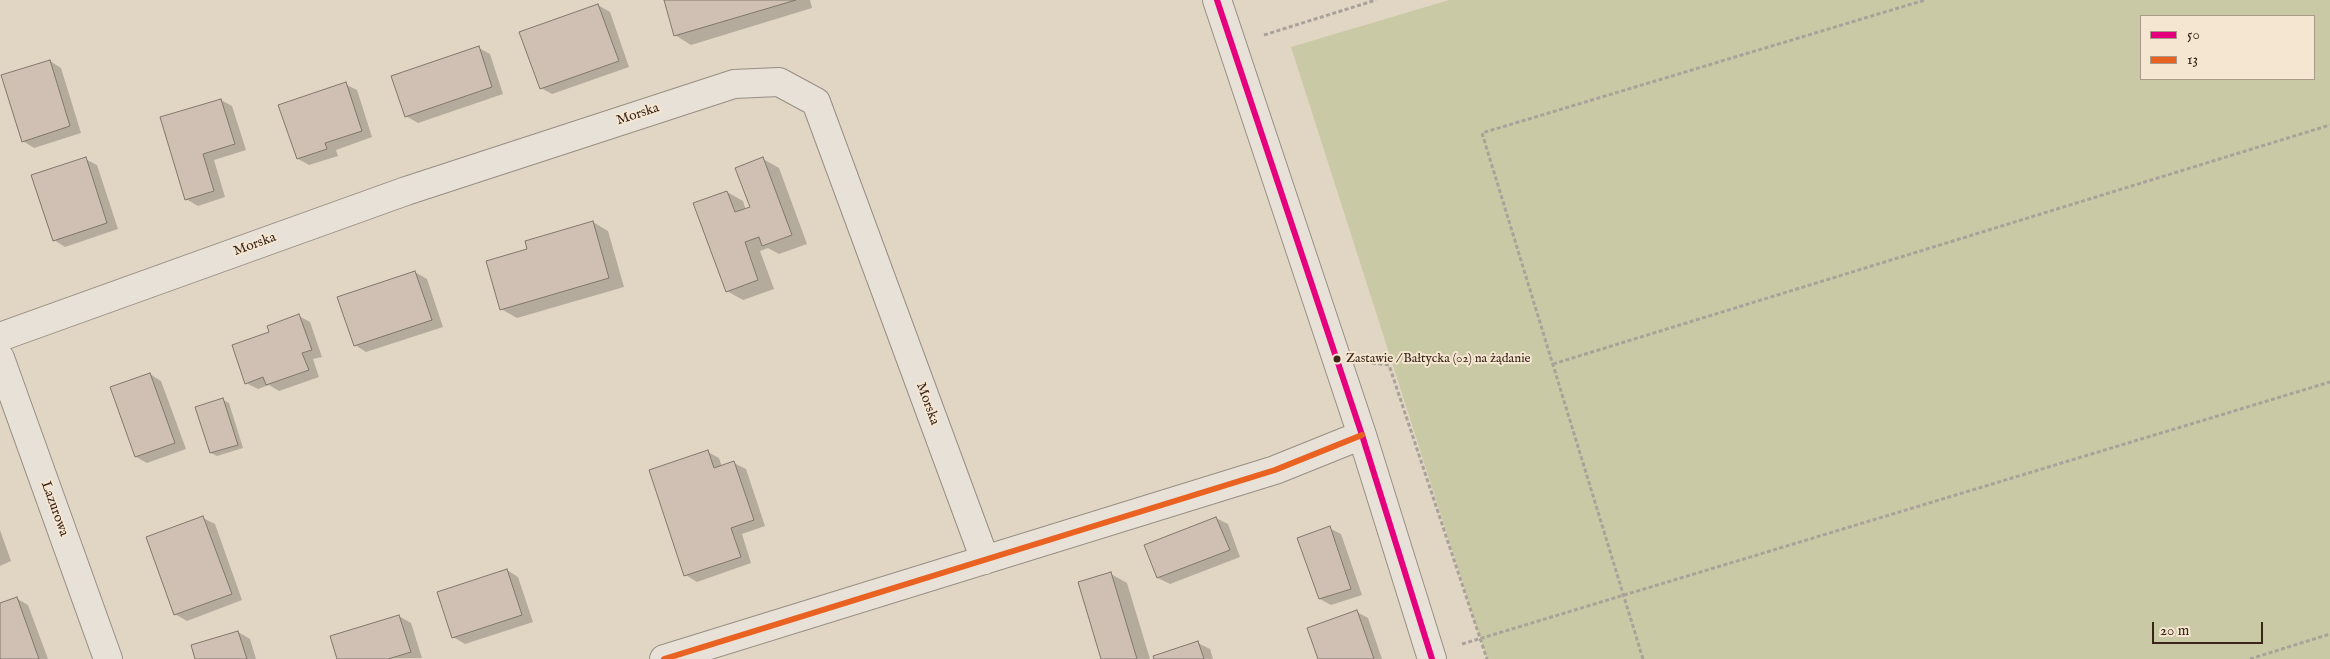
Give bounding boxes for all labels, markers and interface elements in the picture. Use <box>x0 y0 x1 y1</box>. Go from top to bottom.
legend <box>2140 15 2315 80</box>
text: 50 <box>2187 25 2200 44</box>
text: 13 <box>2187 50 2198 69</box>
street label: Morska <box>614 100 662 130</box>
street label: Morska <box>231 230 279 260</box>
place label: Zastawie / Bałtycka (02) na żądanie <box>1346 351 1531 367</box>
marker: Zastawie / Bałtycka (02) na żądanie <box>1332 354 1342 364</box>
street label: Morska <box>912 380 942 428</box>
street label: Lazurowa <box>36 479 72 539</box>
scale bar <box>2155 612 2266 644</box>
text: 20 m <box>2160 621 2189 640</box>

